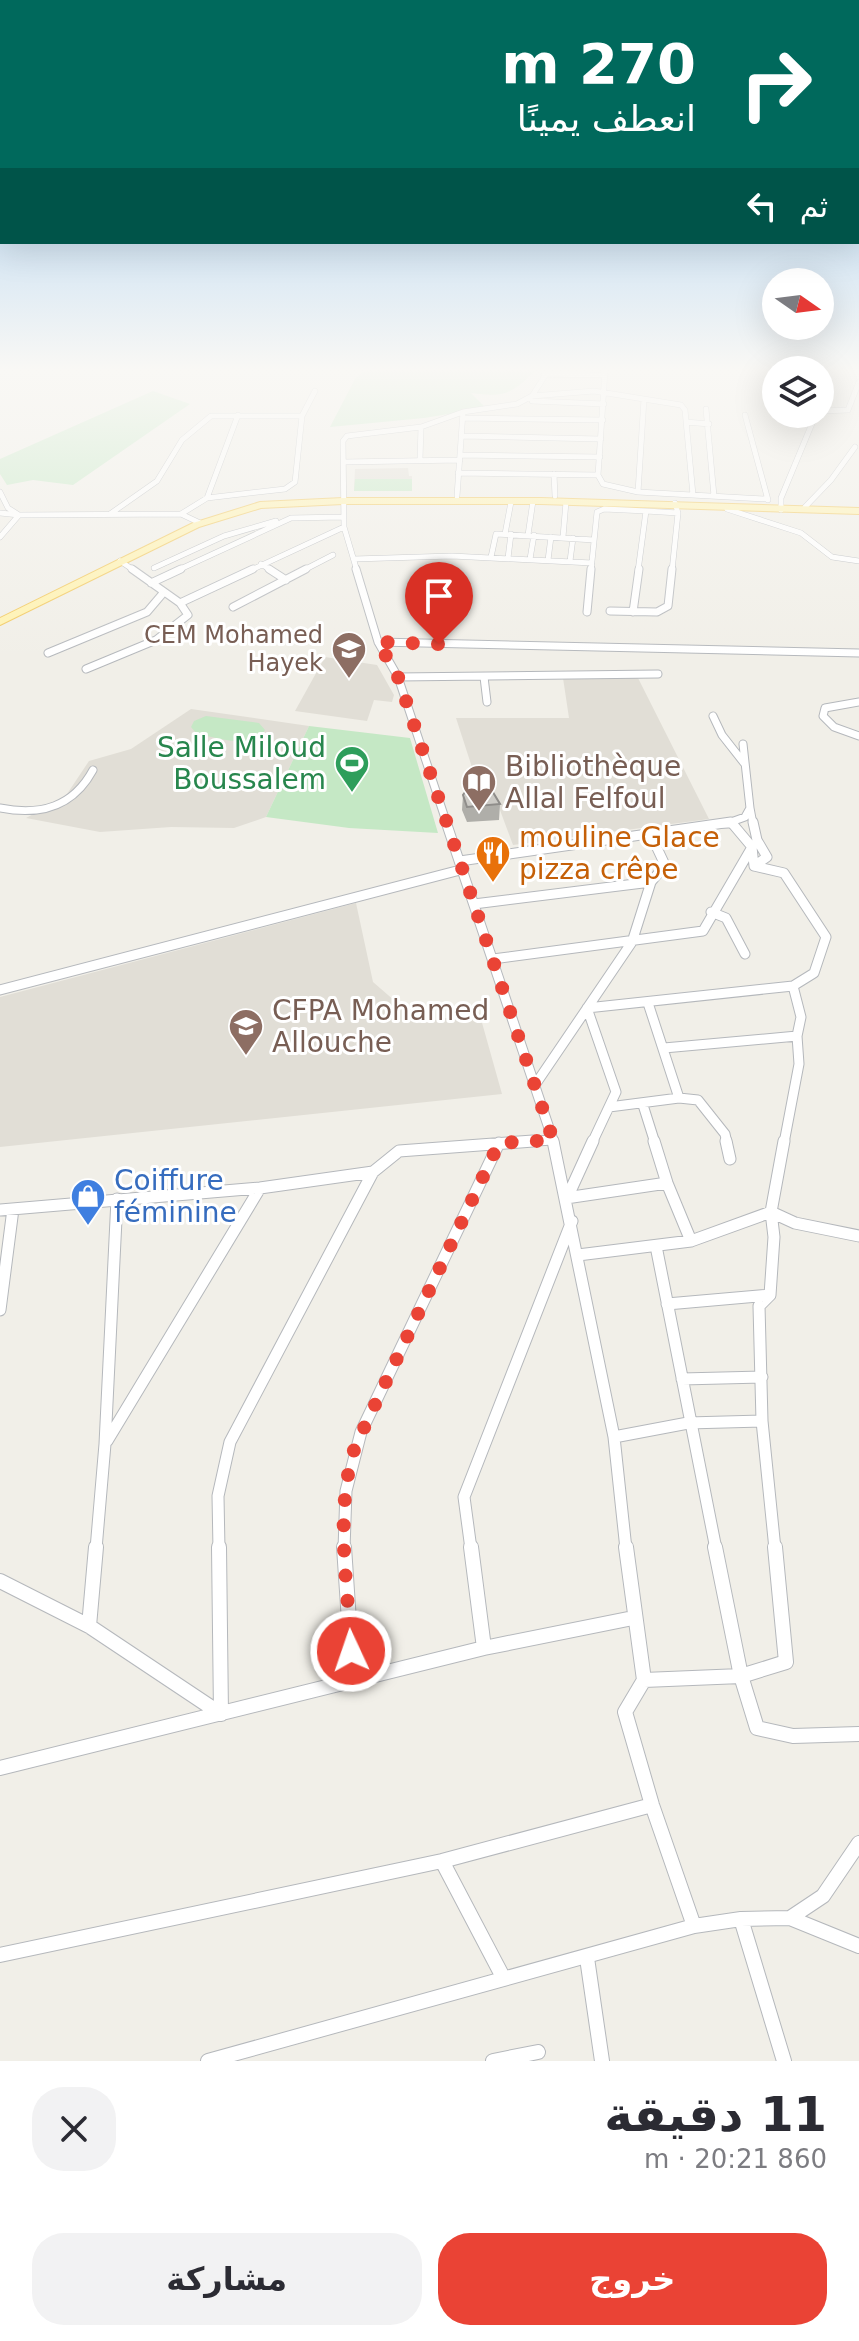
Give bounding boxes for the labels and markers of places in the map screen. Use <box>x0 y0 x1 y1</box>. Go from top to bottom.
pin <box>405 562 473 644</box>
place label: CEM Mohamed Hayek <box>144 621 323 677</box>
school or university icon: CEM Mohamed Hayek <box>330 630 368 680</box>
place label: Salle Miloud Boussalem <box>157 731 326 796</box>
sports icon: Salle Miloud Boussalem <box>333 744 371 794</box>
place label: Bibliothèque Allal Felfoul <box>505 750 681 815</box>
library icon: Bibliothèque Allal Felfoul <box>460 763 498 813</box>
place label: mouline Glace pizza crêpe <box>519 821 720 886</box>
restaurant icon: mouline Glace pizza crêpe <box>474 834 512 884</box>
place label: CFPA Mohamed Allouche <box>272 994 489 1059</box>
school or university icon: CFPA Mohamed Allouche <box>227 1007 265 1057</box>
place label: Coiffure féminine <box>114 1164 237 1229</box>
shop icon: Coiffure féminine <box>69 1177 107 1227</box>

